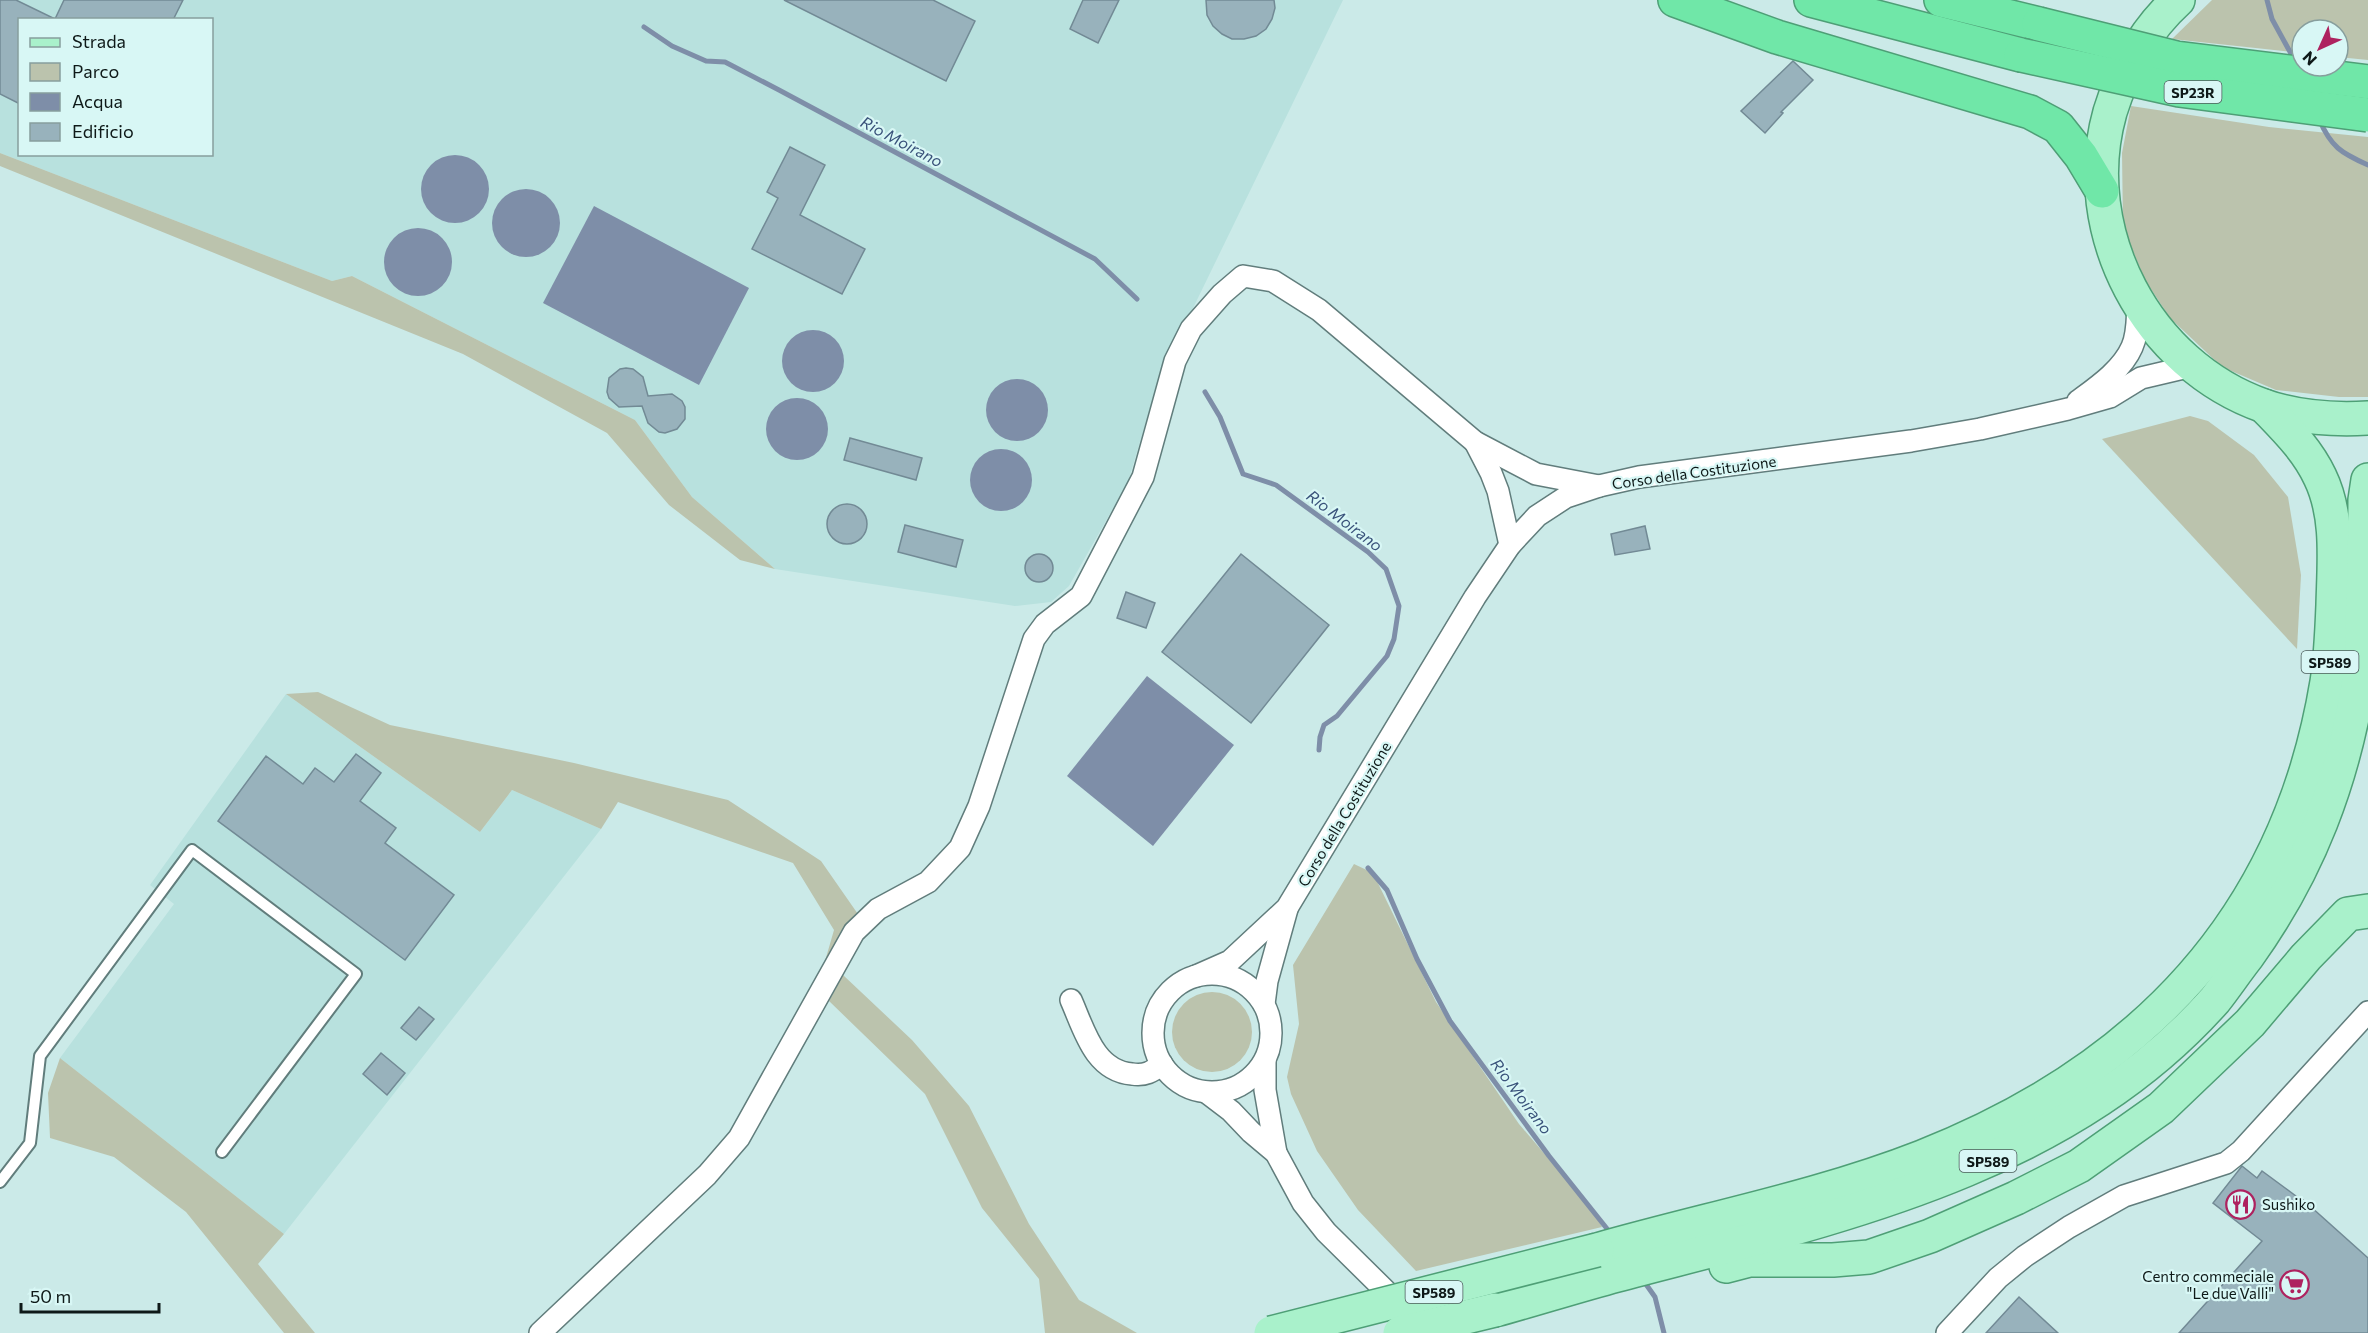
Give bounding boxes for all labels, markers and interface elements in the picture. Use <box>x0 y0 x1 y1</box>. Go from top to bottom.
legend <box>18 18 213 156</box>
north arrow <box>2290 18 2350 78</box>
text: Strada <box>72 30 126 52</box>
text: N <box>2298 48 2320 70</box>
text: Parco <box>72 60 119 82</box>
road number: SP23R <box>2164 81 2222 103</box>
text: Acqua <box>72 90 123 112</box>
water label: Rio Moirano <box>858 112 946 170</box>
text: Edificio <box>72 120 134 142</box>
street label: Corso della Costituzione <box>1611 452 1777 492</box>
water label: Rio Moirano <box>1303 485 1387 555</box>
road number: SP589 <box>2302 651 2358 673</box>
street label: Corso della Costituzione <box>1294 738 1394 890</box>
water label: Rio Moirano <box>1487 1054 1557 1138</box>
road number: SP589 <box>1960 1150 2016 1172</box>
restaurant icon: Sushiko <box>2225 1188 2257 1220</box>
place label: Sushiko <box>2262 1195 2315 1213</box>
place label: Centro commeciale "Le due Valli" <box>2142 1267 2274 1302</box>
supermarket icon: Centro commeciale "Le due Valli" <box>2279 1269 2311 1301</box>
scale bar <box>21 1276 159 1314</box>
road number: SP589 <box>1406 1281 1462 1303</box>
text: 50 m <box>30 1285 71 1307</box>

